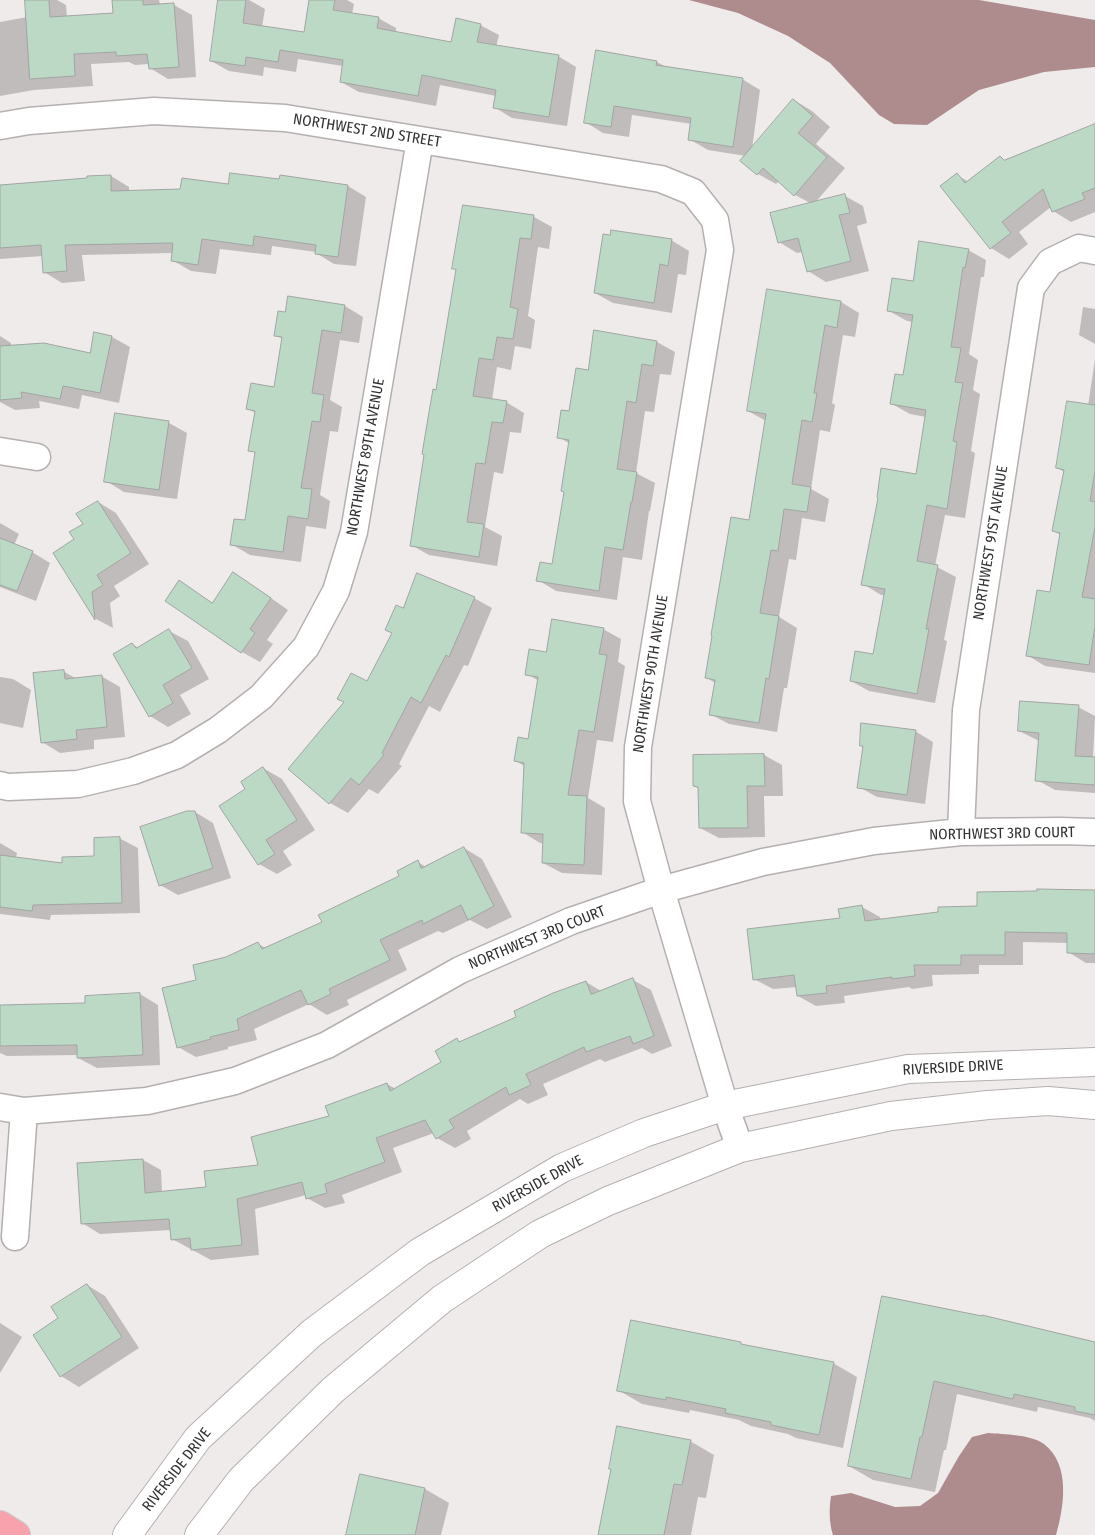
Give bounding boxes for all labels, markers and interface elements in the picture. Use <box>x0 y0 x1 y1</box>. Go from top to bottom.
street label: NORTHWEST 2ND STREET <box>292 110 442 152</box>
street label: NORTHWEST 89TH AVENUE <box>343 377 389 537</box>
street label: NORTHWEST 91ST AVENUE <box>970 465 1012 621</box>
street label: NORTHWEST 90TH AVENUE <box>630 594 672 754</box>
street label: NORTHWEST 3RD COURT <box>929 824 1075 844</box>
street label: NORTHWEST 3RD COURT <box>466 902 608 974</box>
street label: RIVERSIDE DRIVE <box>902 1056 1004 1080</box>
street label: RIVERSIDE DRIVE <box>489 1152 587 1216</box>
street label: RIVERSIDE DRIVE <box>139 1425 215 1515</box>

